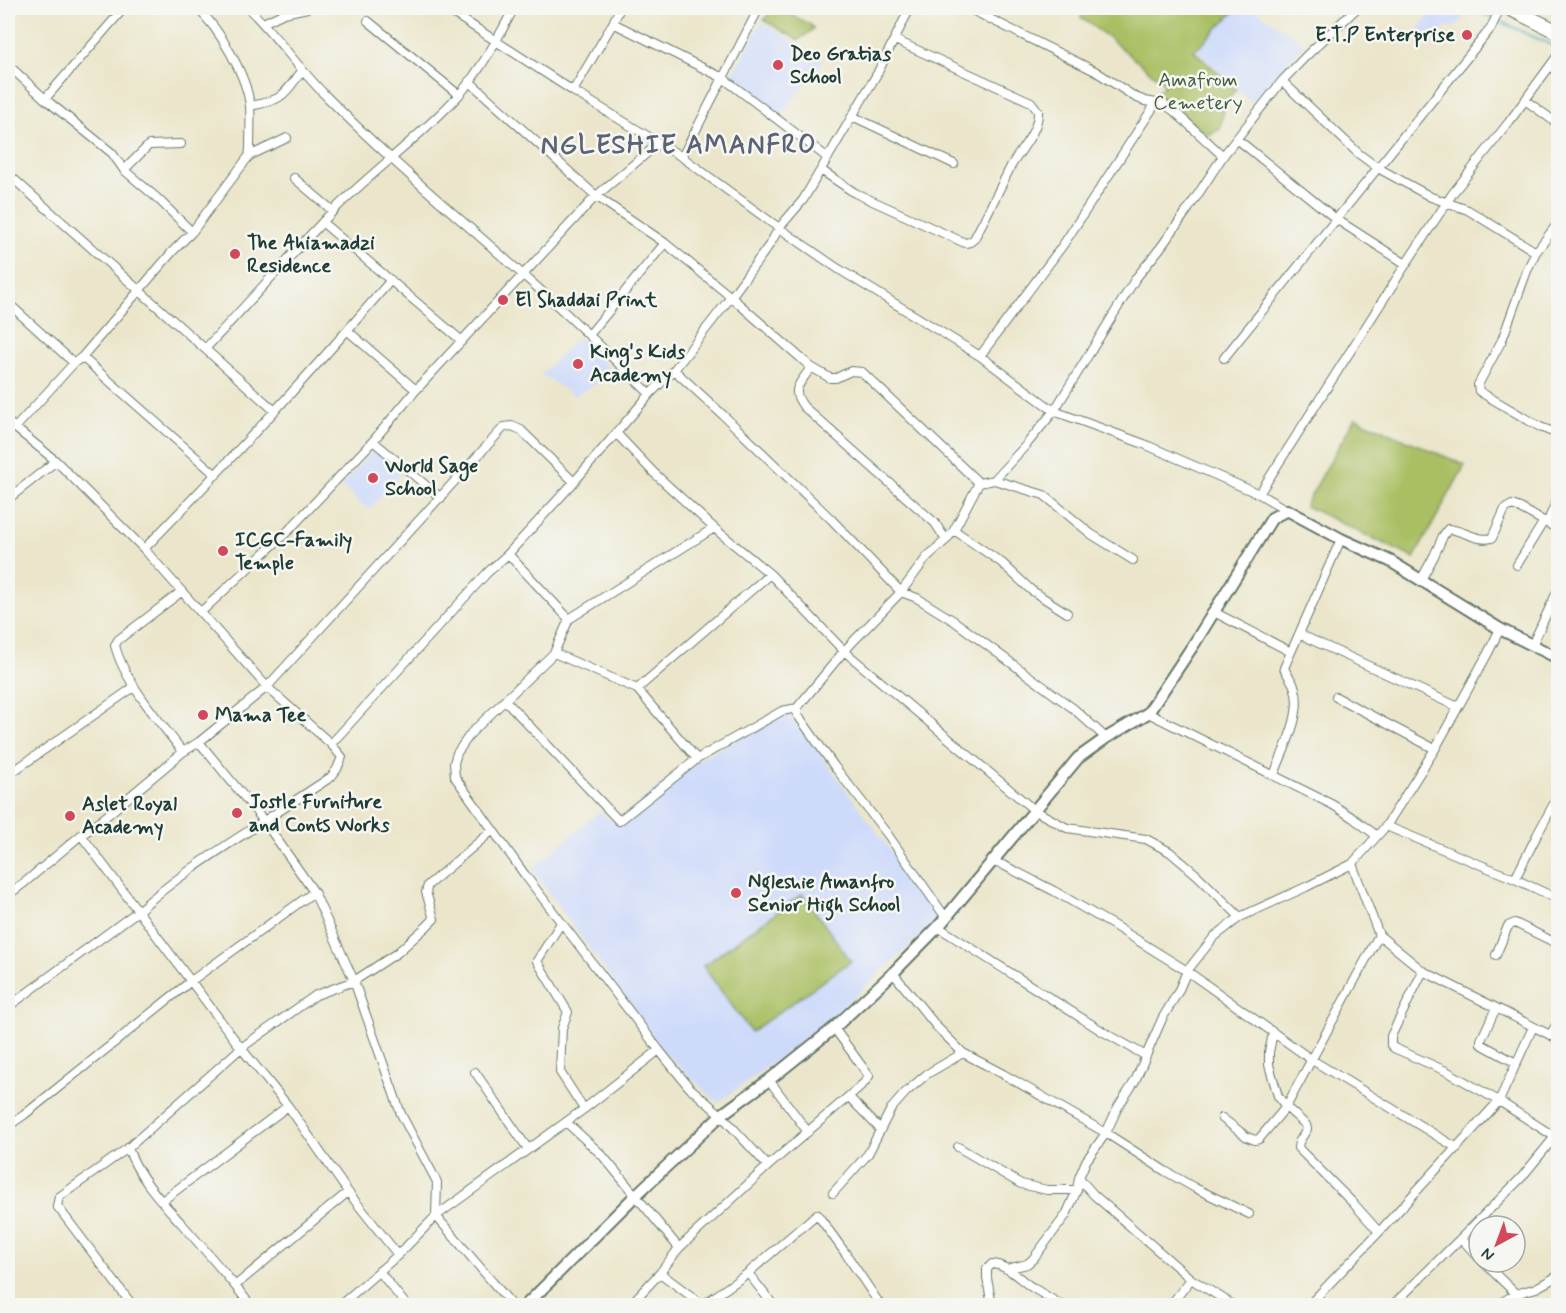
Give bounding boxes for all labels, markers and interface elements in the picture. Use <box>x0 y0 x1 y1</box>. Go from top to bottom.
place label: E.T.P Enterprise <box>1315 22 1455 49</box>
marker: E.T.P Enterprise <box>1460 28 1474 42</box>
place label: Deo Gratias School <box>790 41 891 91</box>
marker: Deo Gratias School <box>771 58 785 72</box>
park label: Amafrom Cemetery <box>1153 67 1243 117</box>
district label: NGLESHIE AMANFRO <box>541 129 817 163</box>
place label: The Ahiamadzi Residence <box>247 230 375 280</box>
marker: The Ahiamadzi Residence <box>228 247 242 261</box>
place label: El Shaddai Print <box>515 287 658 314</box>
marker: El Shaddai Print <box>496 293 510 307</box>
place label: King's Kids Academy <box>590 339 686 389</box>
marker: King's Kids Academy <box>571 357 585 371</box>
place label: World Sage School <box>384 453 478 503</box>
marker: World Sage School <box>366 471 380 485</box>
place label: ICGC-Family Temple <box>235 527 352 577</box>
marker: ICGC-Family Temple <box>216 544 230 558</box>
place label: Mama Tee <box>215 702 306 729</box>
marker: Mama Tee <box>196 708 210 722</box>
place label: Jostle Furniture and Conts Works <box>249 789 390 839</box>
place label: Aslet Royal Academy <box>82 791 177 841</box>
marker: Jostle Furniture and Conts Works <box>230 806 244 820</box>
marker: Aslet Royal Academy <box>63 809 77 823</box>
place label: Ngleshie Amanfro Senior High School <box>748 869 901 921</box>
marker: Ngleshie Amanfro Senior High School <box>729 886 743 900</box>
north arrow <box>1467 1214 1527 1274</box>
text: N <box>1477 1243 1499 1266</box>

